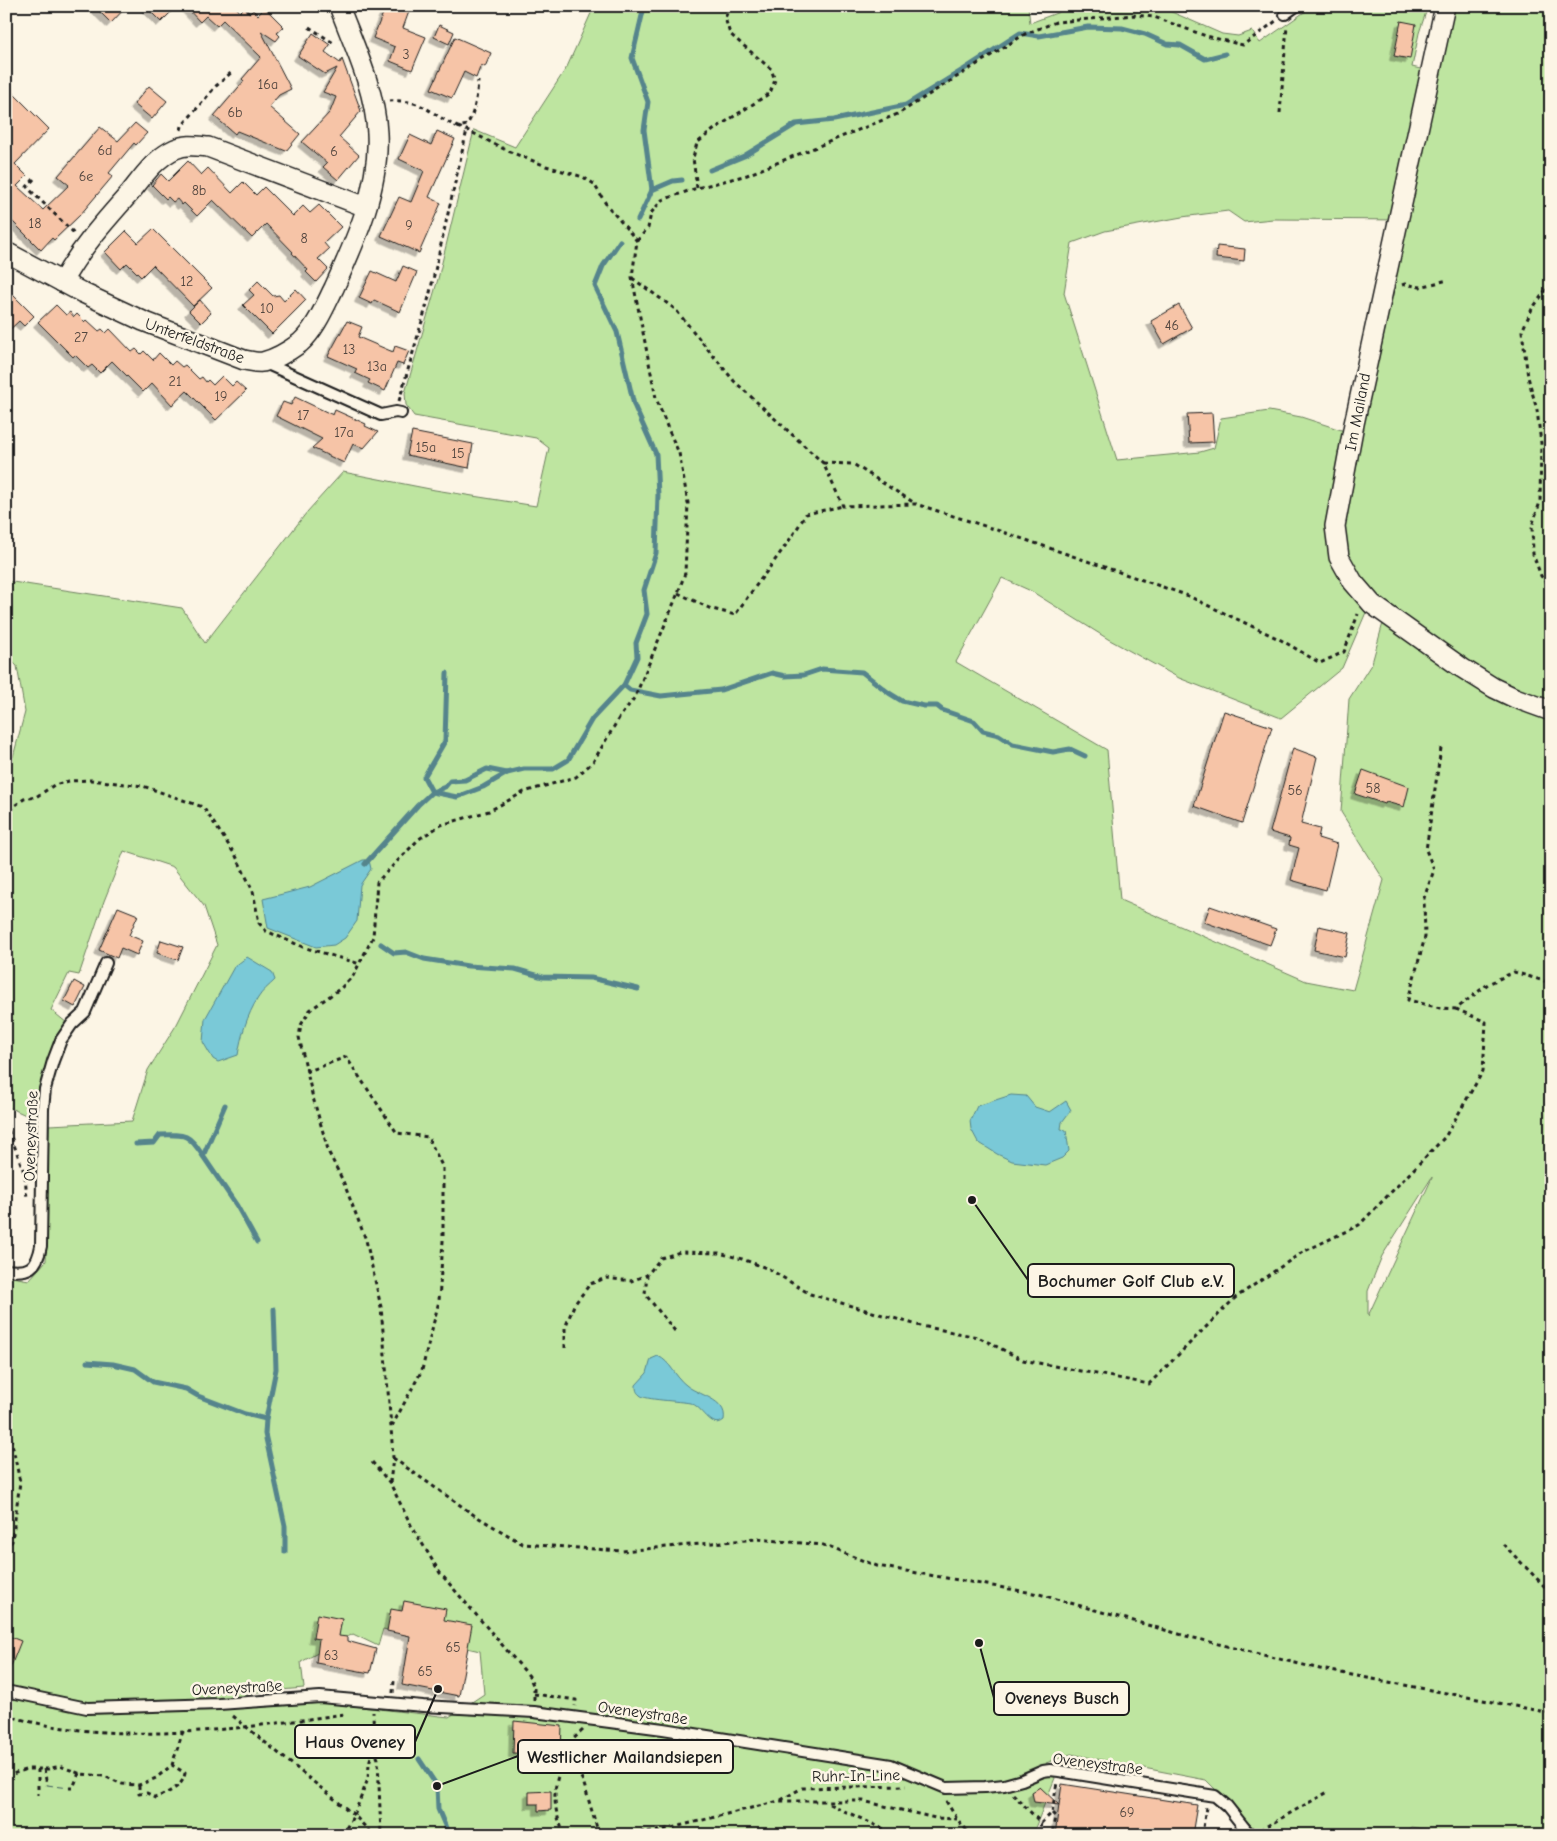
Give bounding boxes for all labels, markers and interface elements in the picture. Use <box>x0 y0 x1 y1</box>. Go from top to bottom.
house number: 3 <box>402 46 410 63</box>
house number: 16a <box>258 76 278 93</box>
house number: 6b <box>227 104 243 121</box>
house number: 6d <box>97 142 113 159</box>
house number: 6 <box>330 143 338 160</box>
house number: 6e <box>79 168 93 185</box>
house number: 8b <box>192 182 206 199</box>
house number: 18 <box>29 215 41 232</box>
house number: 9 <box>405 217 413 234</box>
house number: 8 <box>300 230 308 247</box>
house number: 12 <box>181 273 193 290</box>
house number: 10 <box>260 300 274 317</box>
street label: Unterfeldstraße <box>142 315 247 367</box>
house number: 46 <box>1165 317 1179 334</box>
house number: 27 <box>74 329 88 346</box>
house number: 13 <box>343 341 355 358</box>
house number: 13a <box>367 358 387 375</box>
street label: Im Mailand <box>1342 372 1374 453</box>
house number: 21 <box>169 373 181 390</box>
house number: 19 <box>215 388 227 405</box>
house number: 17 <box>297 407 309 424</box>
house number: 17a <box>334 424 354 441</box>
house number: 15a <box>416 439 436 456</box>
house number: 15 <box>451 445 465 462</box>
house number: 58 <box>1366 780 1380 797</box>
house number: 56 <box>1287 782 1303 799</box>
street label: Oveneystraße <box>20 1090 42 1182</box>
callout: Bochumer Golf Club e.V. <box>1028 1264 1234 1297</box>
text: Bochumer Golf Club e.V. <box>1038 1271 1224 1292</box>
house number: 65 <box>445 1639 461 1656</box>
house number: 63 <box>324 1647 338 1664</box>
house number: 65 <box>417 1663 433 1680</box>
street label: Oveneystraße <box>191 1677 283 1699</box>
callout: Oveneys Busch <box>994 1682 1129 1715</box>
text: Oveneys Busch <box>1005 1688 1119 1709</box>
street label: Oveneystraße <box>597 1698 689 1728</box>
callout: Haus Oveney <box>295 1725 415 1758</box>
text: Haus Oveney <box>305 1732 406 1753</box>
callout: Westlicher Mailandsiepen <box>518 1740 733 1773</box>
text: Westlicher Mailandsiepen <box>527 1747 723 1768</box>
street label: Oveneystraße <box>1052 1750 1144 1778</box>
street label: Ruhr-In-Line <box>812 1766 900 1786</box>
house number: 69 <box>1119 1804 1135 1821</box>

